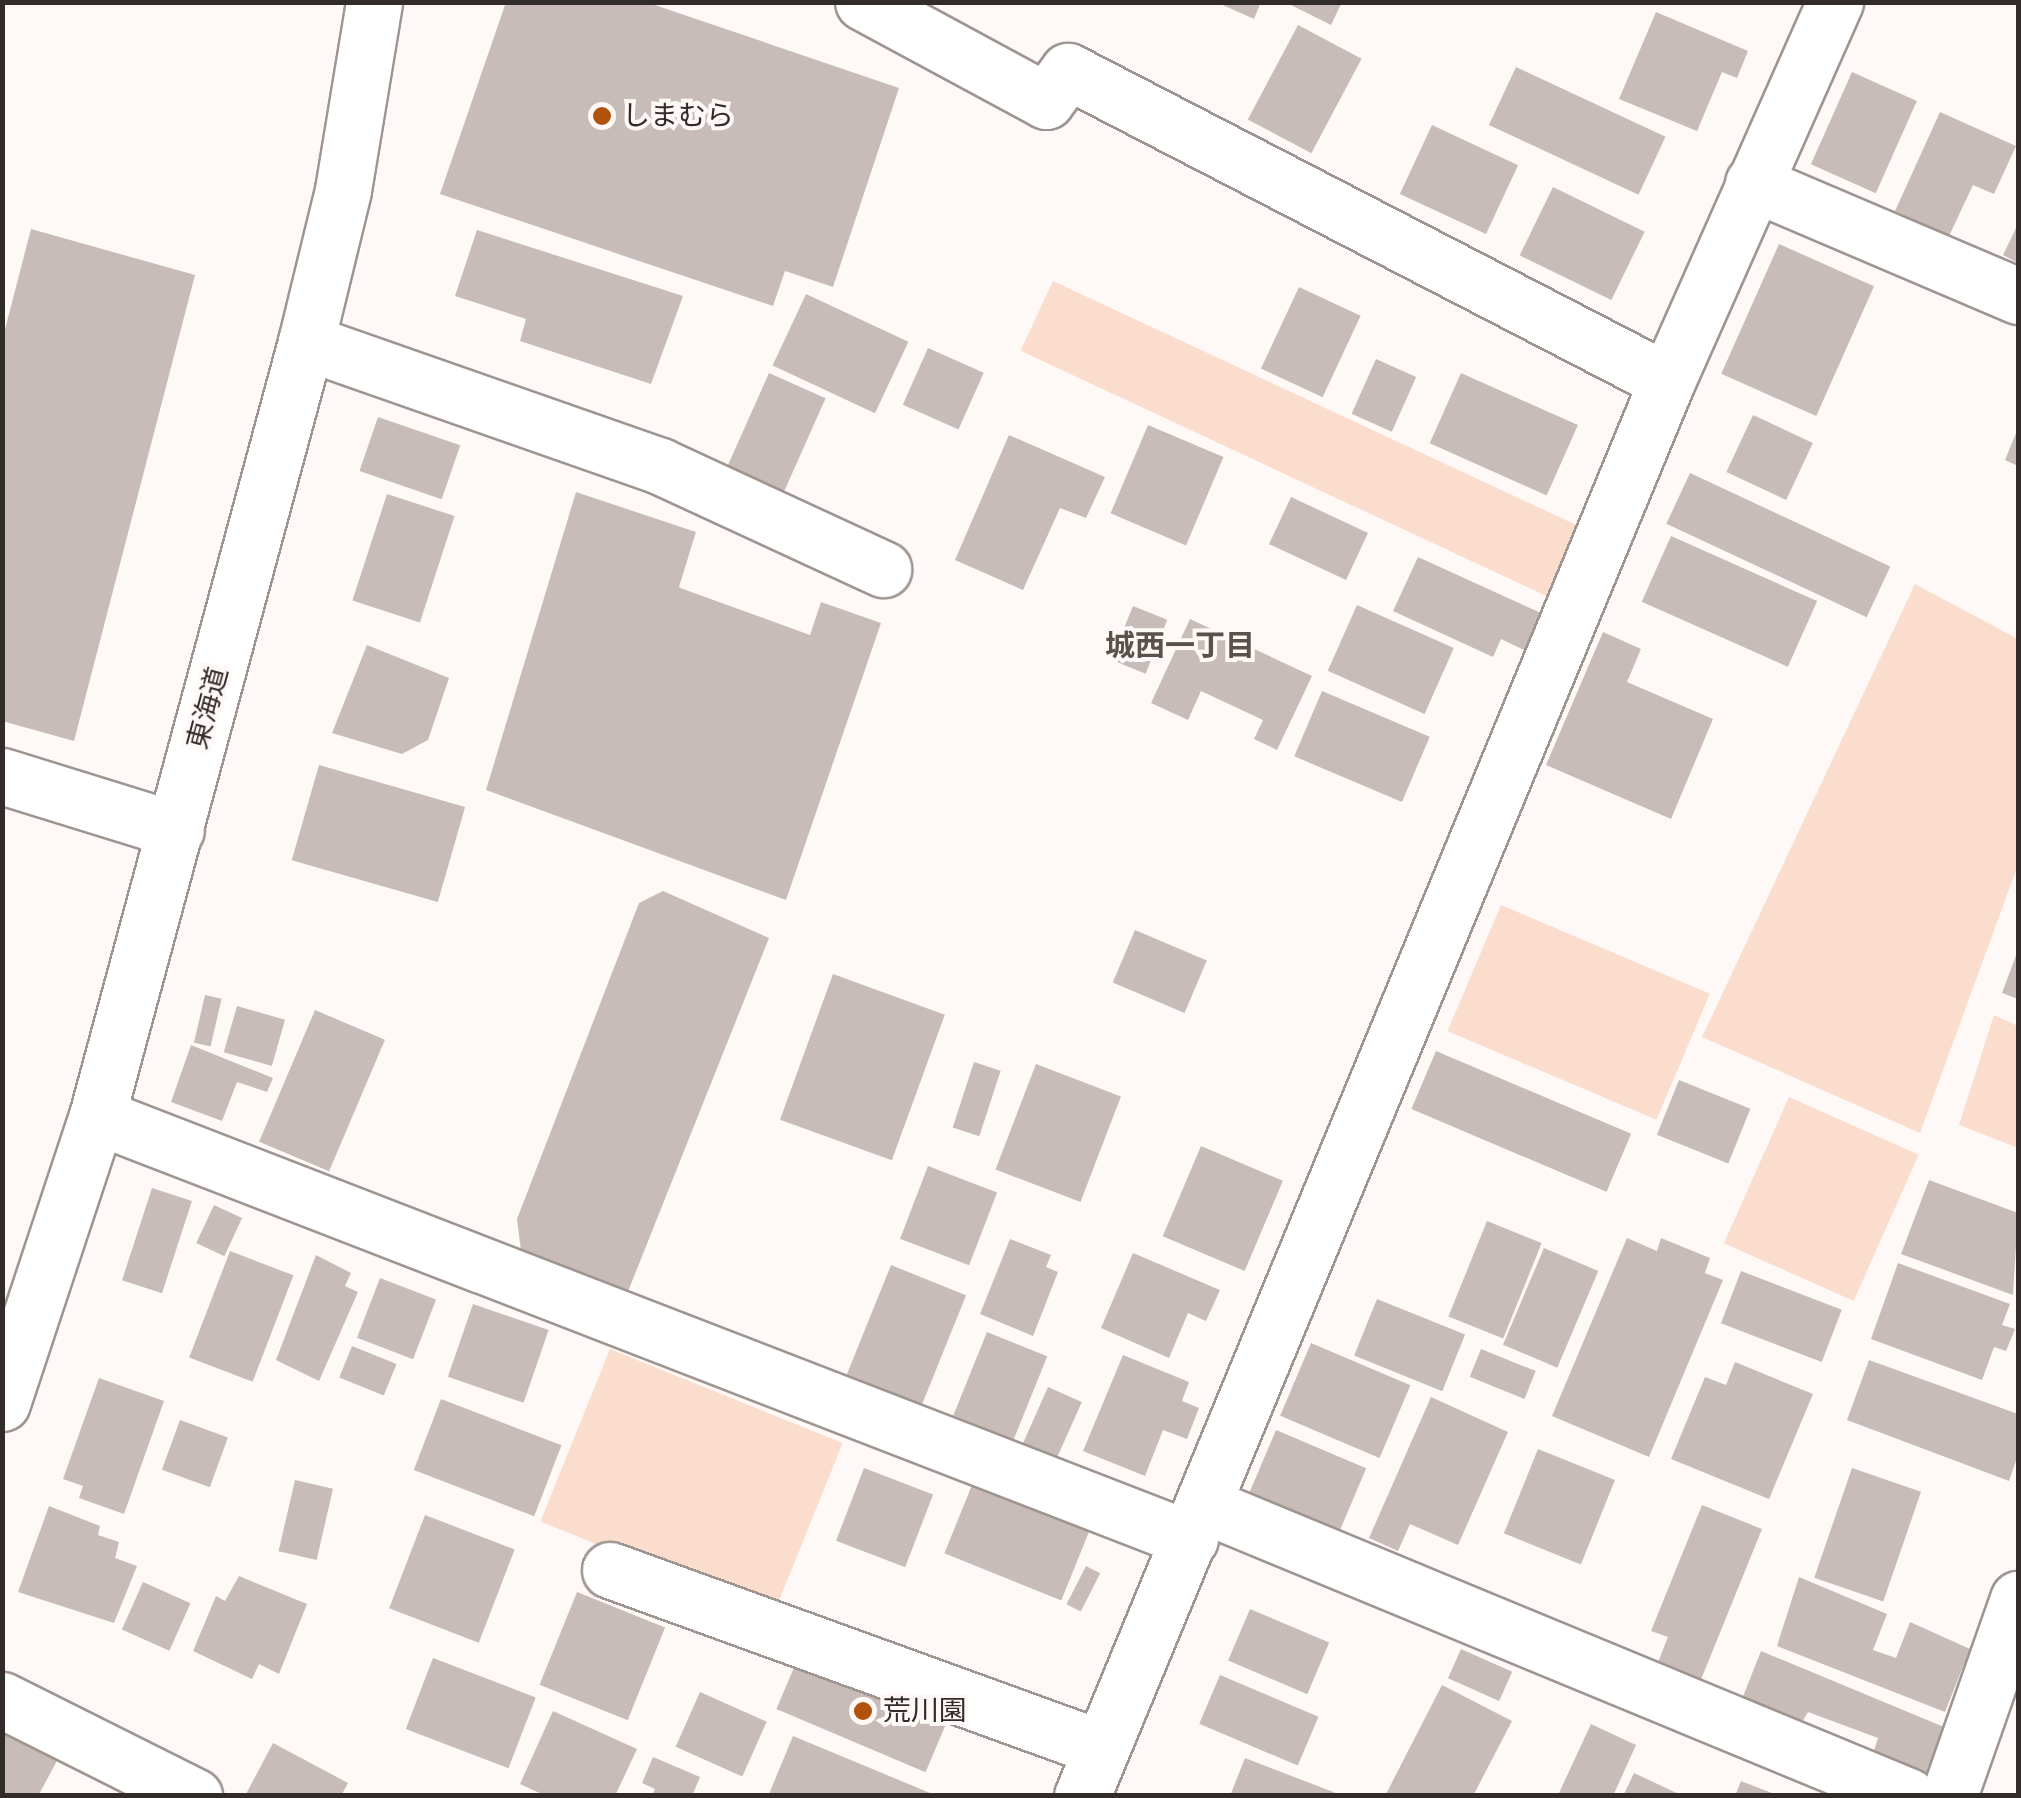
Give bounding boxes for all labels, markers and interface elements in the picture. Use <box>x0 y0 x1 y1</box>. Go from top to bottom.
place label: しまむら <box>622 99 734 133</box>
marker: しまむら <box>591 105 613 127</box>
district label: 城西一丁目 <box>1105 628 1255 664</box>
street label: 東海道 <box>181 663 235 753</box>
place label: 荒川園 <box>883 1694 967 1728</box>
marker: 荒川園 <box>852 1700 874 1722</box>

